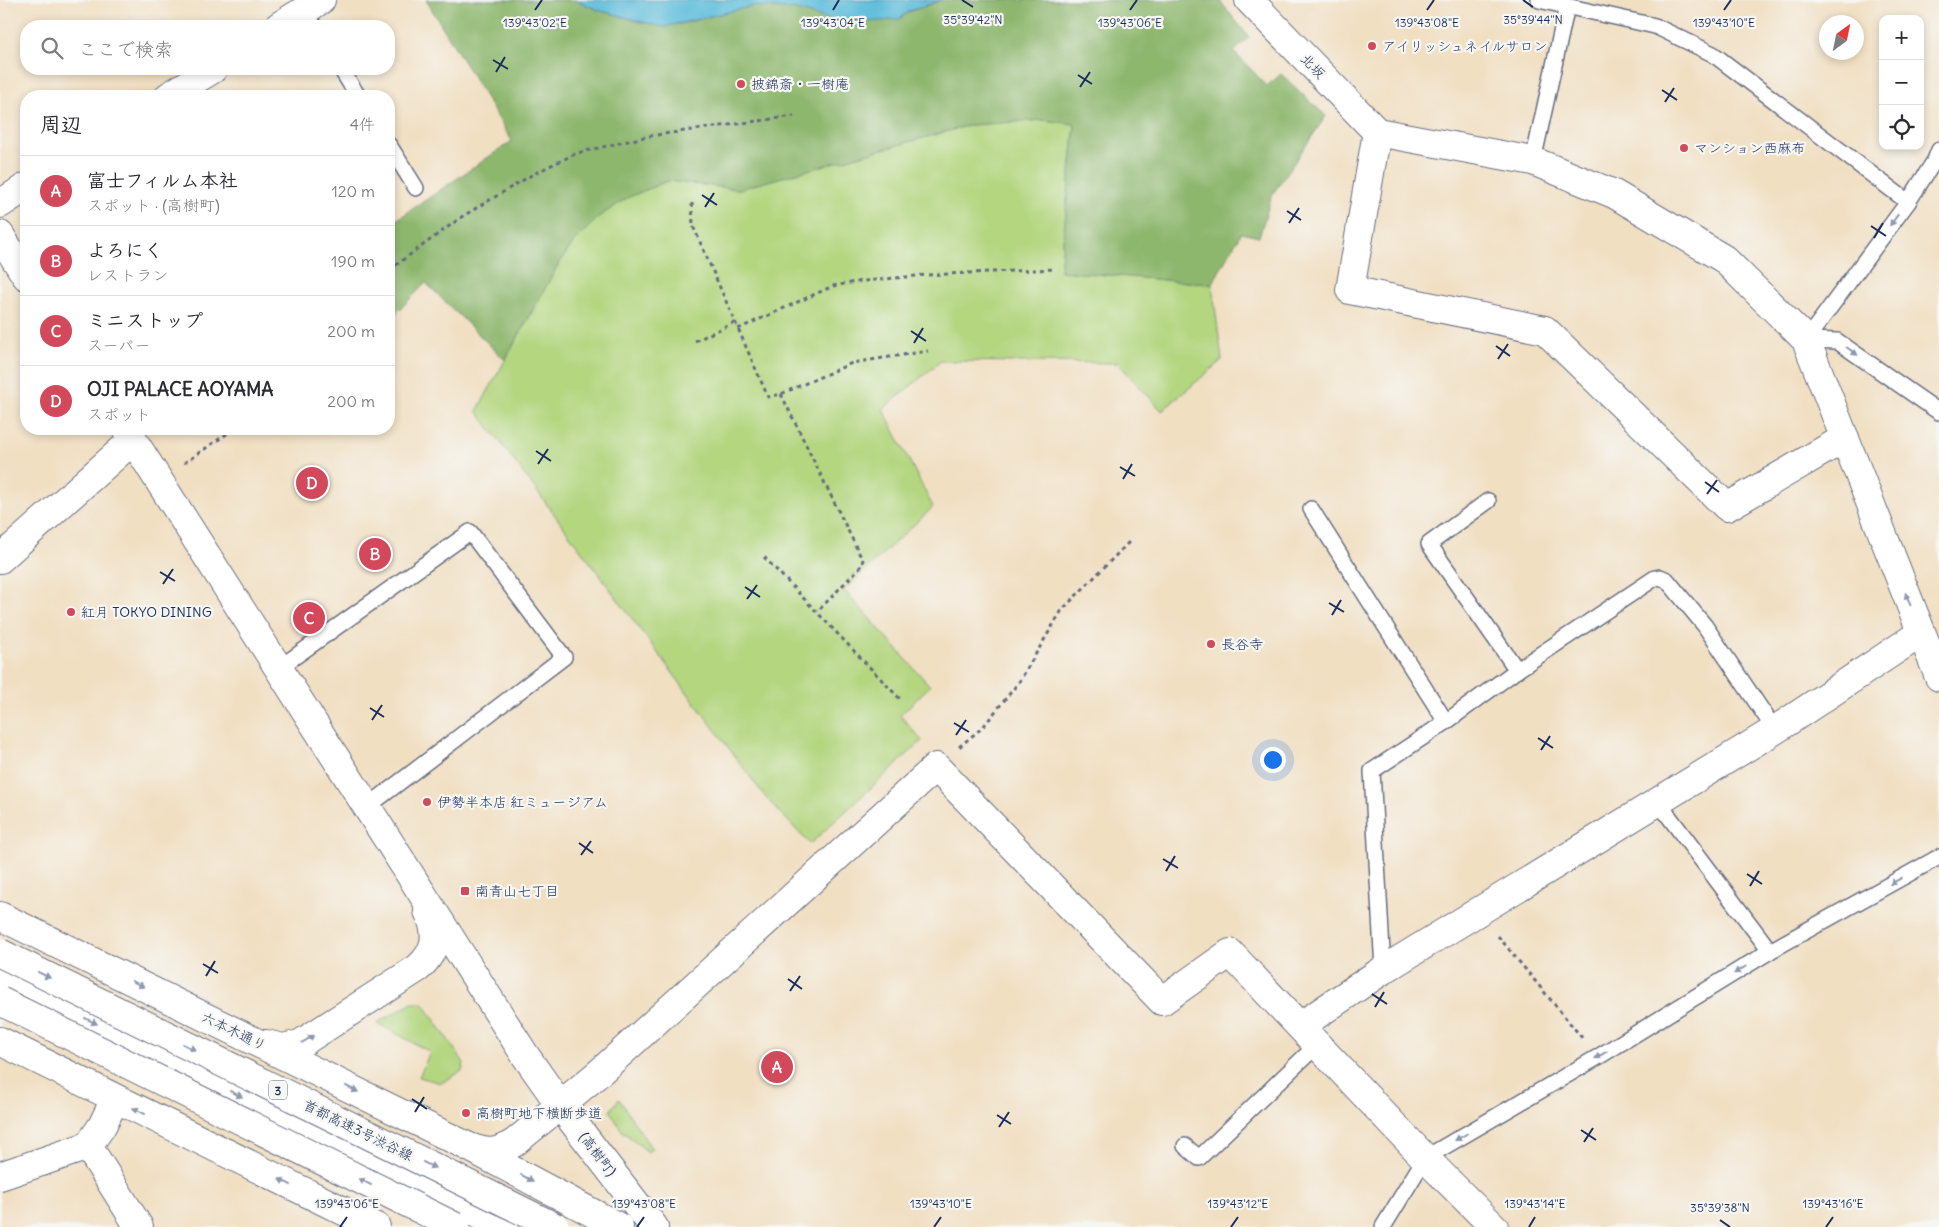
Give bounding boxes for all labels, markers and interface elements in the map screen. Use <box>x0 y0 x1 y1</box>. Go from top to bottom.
text: 35°39'42"N <box>943 12 1003 27</box>
text: 35°39'44"N <box>1503 12 1563 27</box>
text: 139°43'02"E <box>503 15 567 30</box>
text: 139°43'04"E <box>801 15 865 30</box>
text: 139°43'06"E <box>1098 15 1162 30</box>
text: 139°43'08"E <box>1395 15 1459 30</box>
text: 139°43'10"E <box>1693 15 1755 30</box>
north arrow <box>1819 15 1864 60</box>
map controls <box>1879 15 1924 150</box>
button: + <box>1879 15 1924 60</box>
search box <box>20 20 395 75</box>
icon: search <box>38 34 66 62</box>
text: ここで検索 <box>78 37 173 61</box>
place label: アイリッシュネイルサロン <box>1382 37 1547 55</box>
marker: アイリッシュネイルサロン <box>1366 40 1378 52</box>
street label: 北坂 <box>1297 50 1329 82</box>
button: − <box>1879 60 1924 105</box>
place label: 披錦斎・一樹庵 <box>751 75 849 93</box>
marker: 披錦斎・一樹庵 <box>735 78 747 90</box>
button: locate <box>1879 105 1924 150</box>
text: 周辺 <box>40 111 82 138</box>
text: 4件 <box>350 114 375 134</box>
place label: マンション西麻布 <box>1694 139 1805 157</box>
marker: マンション西麻布 <box>1678 142 1690 154</box>
text: 富士フィルム本社 <box>87 168 237 192</box>
text: A <box>51 181 61 201</box>
text: 120 m <box>332 181 375 201</box>
text: スポット · (高樹町) <box>87 195 220 215</box>
one-way arrow <box>1889 213 1900 226</box>
text: よろにく <box>87 238 163 262</box>
text: B <box>51 251 61 271</box>
text: 190 m <box>331 251 375 271</box>
text: レストラン <box>87 265 168 285</box>
text: ミニストップ <box>87 308 203 332</box>
text: C <box>51 321 61 341</box>
text: 200 m <box>327 321 375 341</box>
text: スーパー <box>87 335 150 355</box>
one-way arrow <box>1845 346 1859 356</box>
text: OJI PALACE AOYAMA <box>87 377 274 401</box>
text: D <box>50 391 62 411</box>
text: 200 m <box>327 391 375 411</box>
text: スポット <box>87 404 151 424</box>
pin: D <box>296 464 328 502</box>
pin: B <box>359 535 391 573</box>
one-way arrow <box>1904 591 1912 606</box>
pin: C <box>293 599 325 637</box>
place label: 紅月 TOKYO DINING <box>81 603 212 621</box>
marker: 紅月 TOKYO DINING <box>65 606 77 618</box>
place label: 長谷寺 <box>1221 635 1263 653</box>
marker: 長谷寺 <box>1205 638 1217 650</box>
your location <box>1260 747 1286 773</box>
place label: 伊勢半本店 紅ミュージアム <box>437 793 608 811</box>
marker: 伊勢半本店 紅ミュージアム <box>421 796 433 808</box>
one-way arrow <box>1889 877 1904 885</box>
place label: 南青山七丁目 <box>475 882 559 900</box>
marker: 南青山七丁目 <box>459 885 471 897</box>
one-way arrow <box>1733 965 1746 974</box>
one-way arrow <box>37 971 51 979</box>
one-way arrow <box>131 980 145 988</box>
street label: 六本木通り <box>199 1008 269 1054</box>
one-way arrow <box>83 1017 98 1025</box>
one-way arrow <box>302 1034 315 1044</box>
one-way arrow <box>182 1042 197 1051</box>
pin: A <box>761 1048 793 1086</box>
one-way arrow <box>1595 1050 1608 1059</box>
road number: 3 <box>269 1080 287 1100</box>
one-way arrow <box>345 1086 359 1094</box>
one-way arrow <box>229 1090 243 1098</box>
street label: 首都高速3号渋谷線 <box>300 1096 416 1164</box>
place label: 高樹町地下横断歩道 <box>476 1104 602 1122</box>
one-way arrow <box>132 1107 146 1115</box>
marker: 高樹町地下横断歩道 <box>460 1107 472 1119</box>
street label: (高樹町) <box>576 1128 620 1180</box>
one-way arrow <box>1455 1133 1468 1142</box>
one-way arrow <box>422 1161 437 1169</box>
one-way arrow <box>520 1174 534 1182</box>
one-way arrow <box>278 1178 292 1186</box>
one-way arrow <box>358 1178 373 1186</box>
text: 139°43'06"E <box>315 1196 379 1211</box>
text: 139°43'08"E <box>612 1196 676 1211</box>
text: 139°43'10"E <box>910 1196 972 1211</box>
text: 139°43'12"E <box>1208 1196 1268 1211</box>
text: 139°43'14"E <box>1504 1196 1566 1211</box>
text: 139°43'16"E <box>1802 1196 1864 1211</box>
text: 35°39'38"N <box>1690 1200 1750 1215</box>

